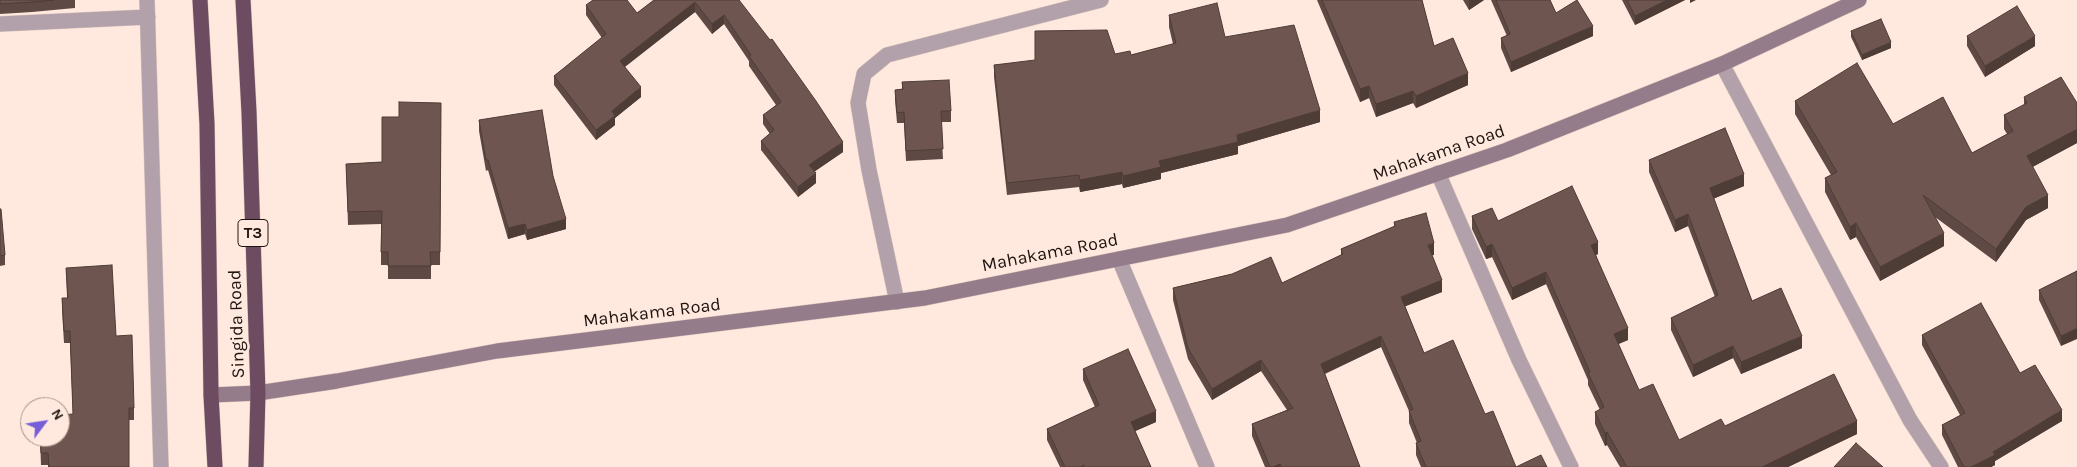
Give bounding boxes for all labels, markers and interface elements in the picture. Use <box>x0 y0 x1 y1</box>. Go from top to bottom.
street label: Mahakama Road <box>1370 120 1508 186</box>
road number: T3 <box>238 220 268 247</box>
street label: Mahakama Road <box>980 229 1120 277</box>
street label: Singida Road <box>224 269 250 379</box>
street label: Mahakama Road <box>582 294 722 332</box>
north arrow <box>20 397 70 447</box>
text: N <box>48 406 67 423</box>

